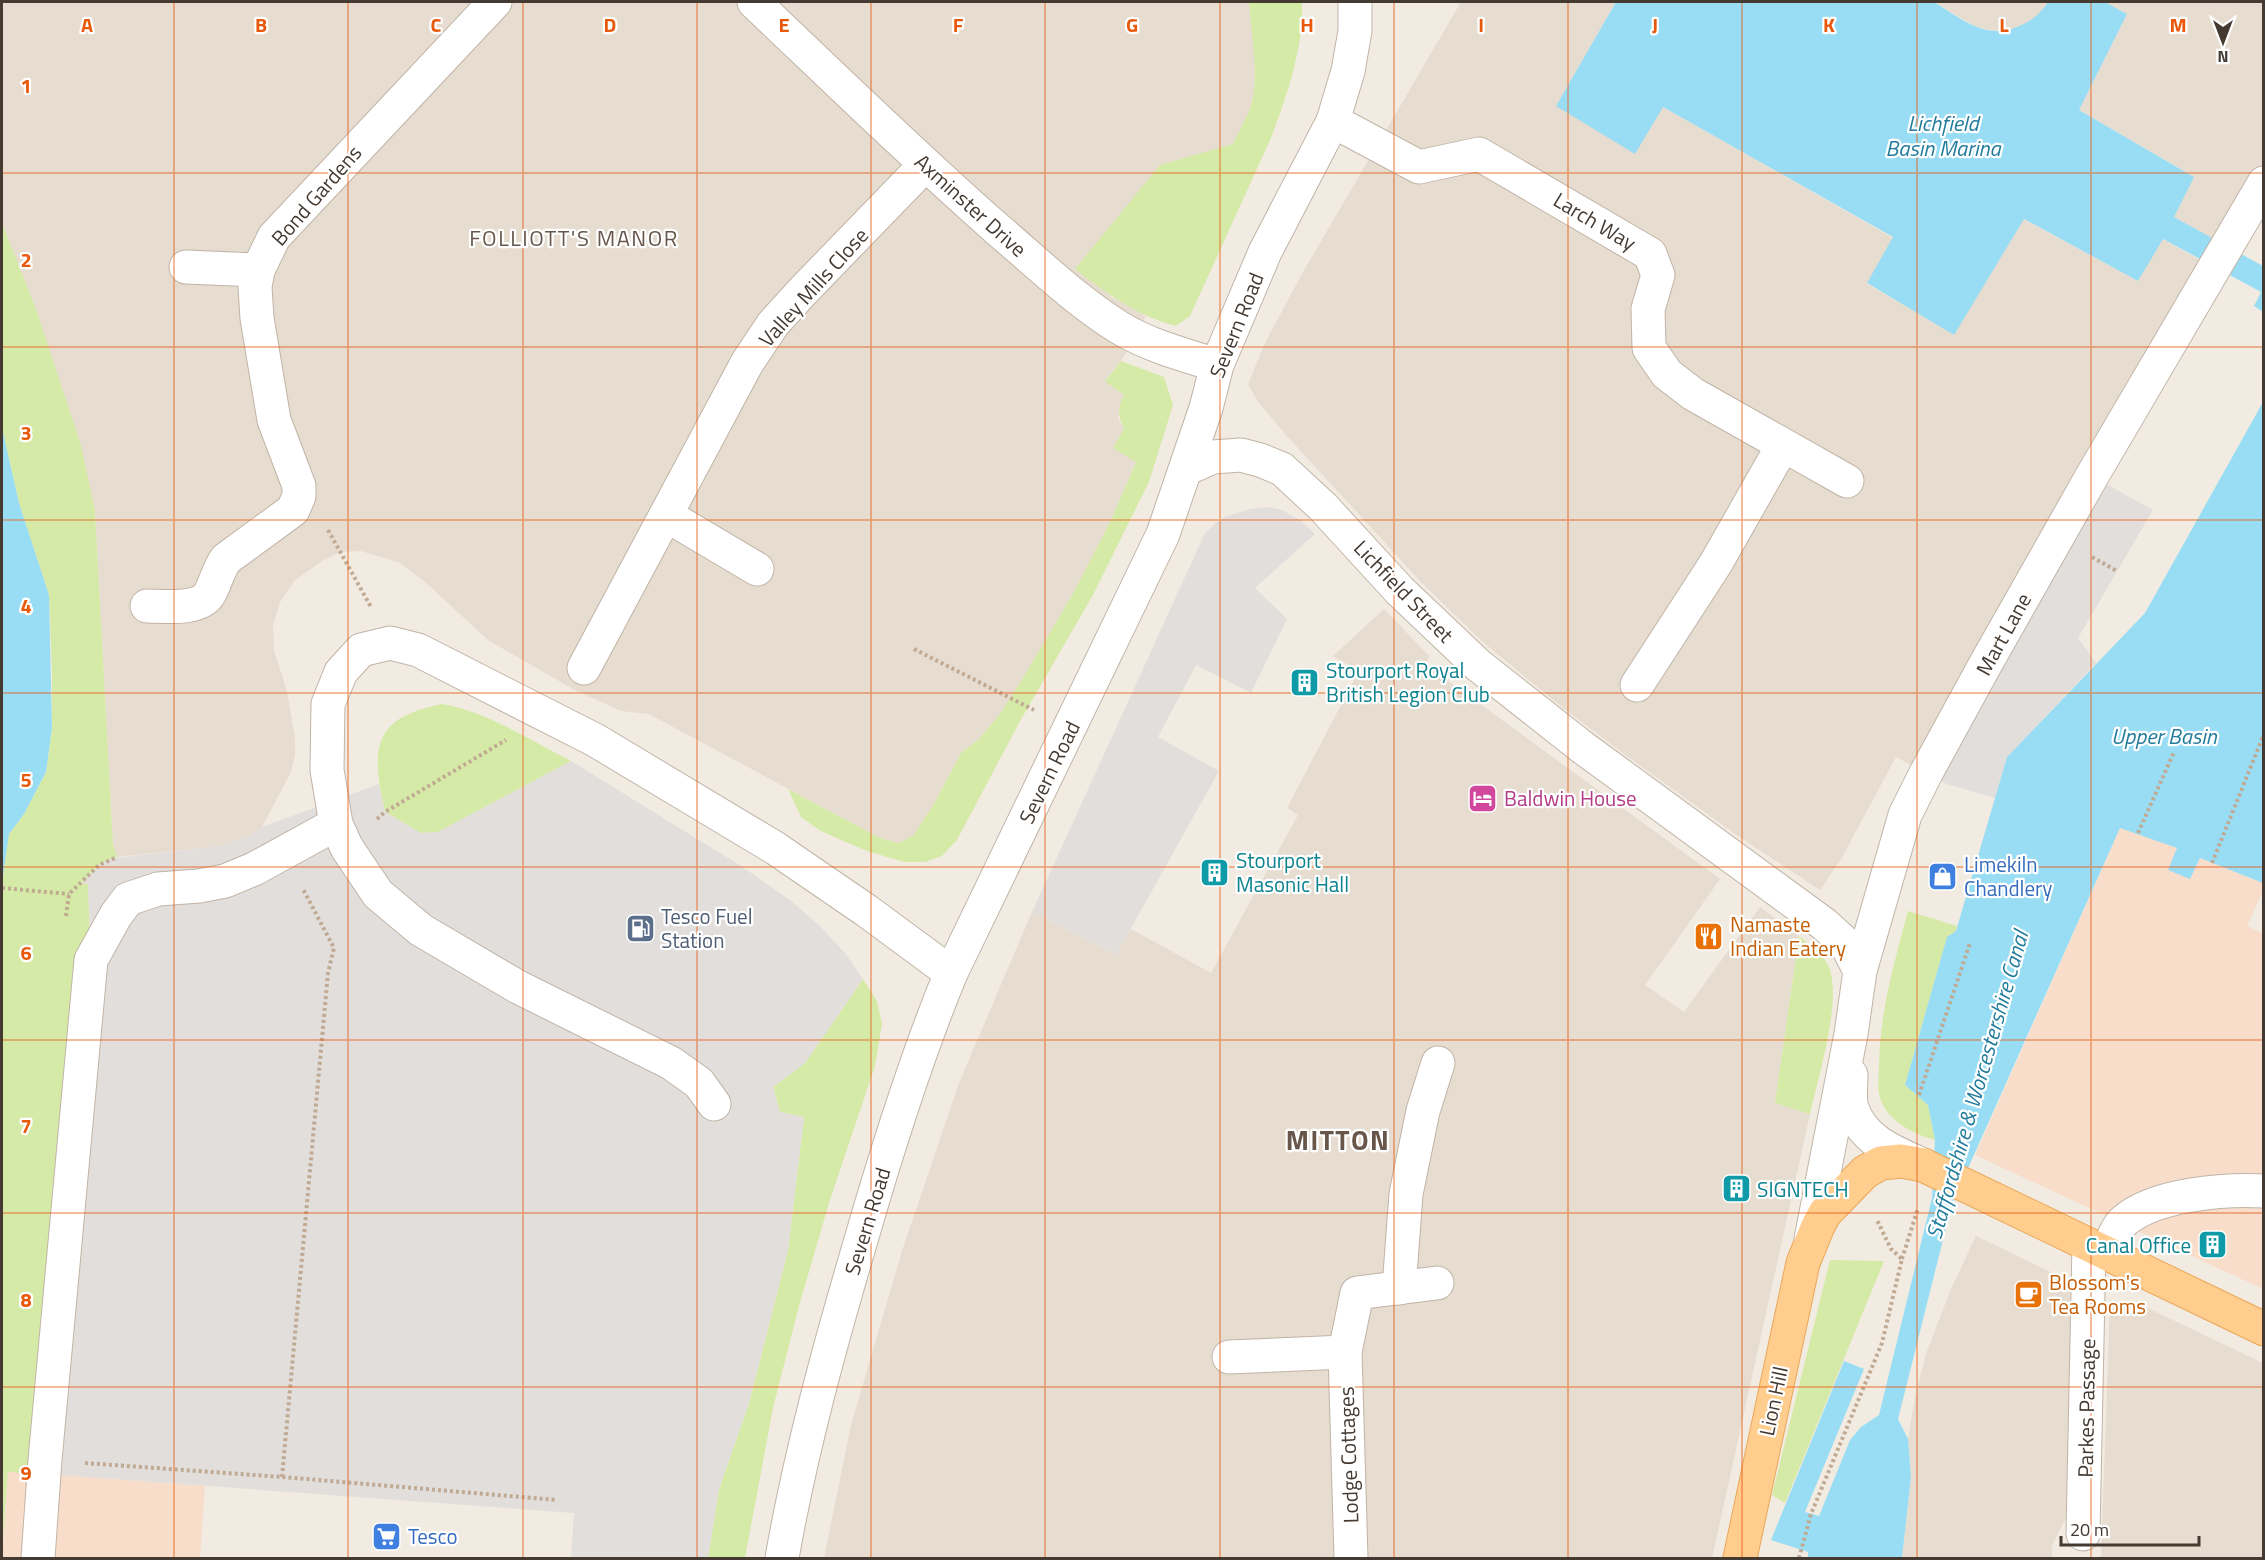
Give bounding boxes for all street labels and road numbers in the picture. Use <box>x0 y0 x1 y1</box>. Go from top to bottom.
street label: Bond Gardens <box>263 138 369 252</box>
street label: Axminster Drive <box>908 146 1034 264</box>
street label: Larch Way <box>1548 184 1642 258</box>
street label: Valley Mills Close <box>751 220 875 354</box>
street label: Severn Road <box>1200 268 1272 382</box>
street label: Lichfield Street <box>1347 532 1462 650</box>
street label: Mart Lane <box>1967 587 2039 681</box>
street label: Severn Road <box>1010 715 1088 829</box>
street label: Severn Road <box>835 1163 899 1279</box>
street label: Parkes Passage <box>2069 1338 2103 1478</box>
street label: Lion Hill <box>1750 1363 1796 1439</box>
street label: Lodge Cottages <box>1330 1386 1366 1524</box>

